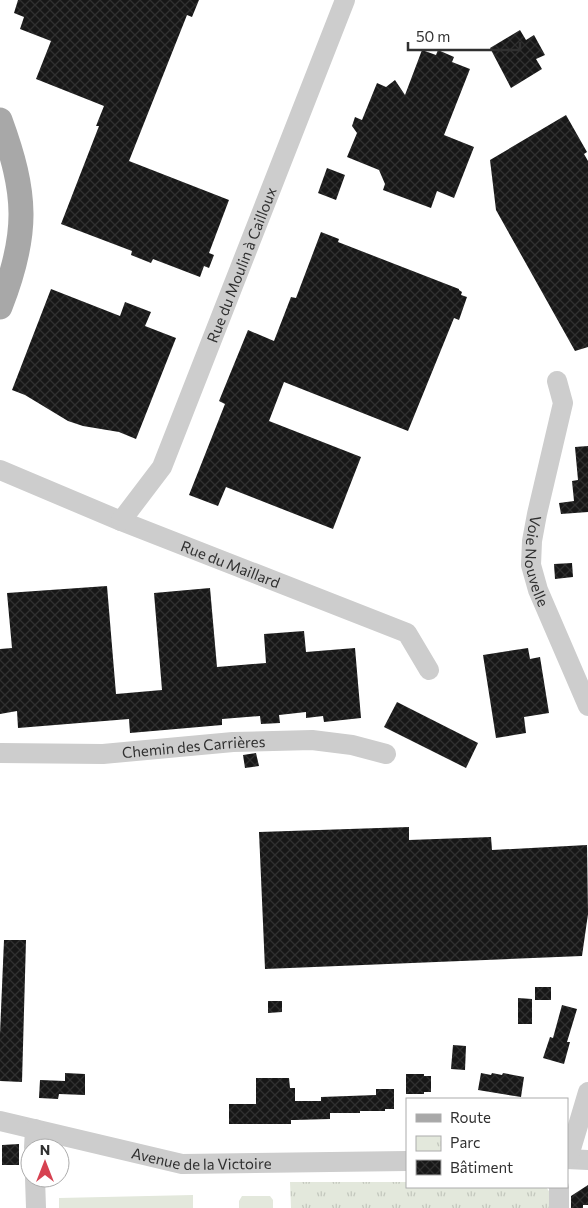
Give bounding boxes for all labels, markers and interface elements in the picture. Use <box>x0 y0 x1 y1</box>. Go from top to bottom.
scale bar <box>408 20 520 52</box>
text: 50 m <box>416 27 450 45</box>
street label: Rue du Moulin à Cailloux <box>203 184 280 345</box>
street label: Voie Nouvelle <box>522 514 553 609</box>
street label: Rue du Maillard <box>178 536 283 591</box>
street label: Chemin des Carrières <box>121 732 266 761</box>
legend <box>406 1098 568 1188</box>
text: Route <box>450 1108 491 1126</box>
text: Parc <box>450 1133 480 1151</box>
north arrow <box>20 1138 70 1188</box>
text: N <box>40 1141 50 1158</box>
street label: Avenue de la Victoire <box>130 1143 272 1173</box>
text: Bâtiment <box>450 1158 513 1176</box>

